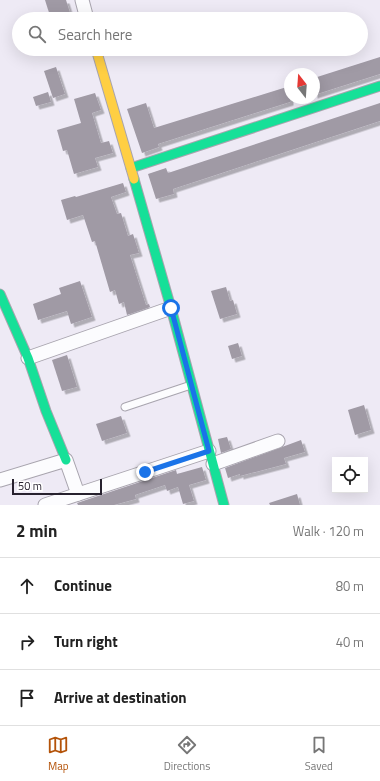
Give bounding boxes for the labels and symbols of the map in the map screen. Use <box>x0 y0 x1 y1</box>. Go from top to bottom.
north arrow <box>284 68 320 104</box>
route start <box>162 299 180 317</box>
route end <box>136 463 154 481</box>
scale bar <box>12 477 102 496</box>

